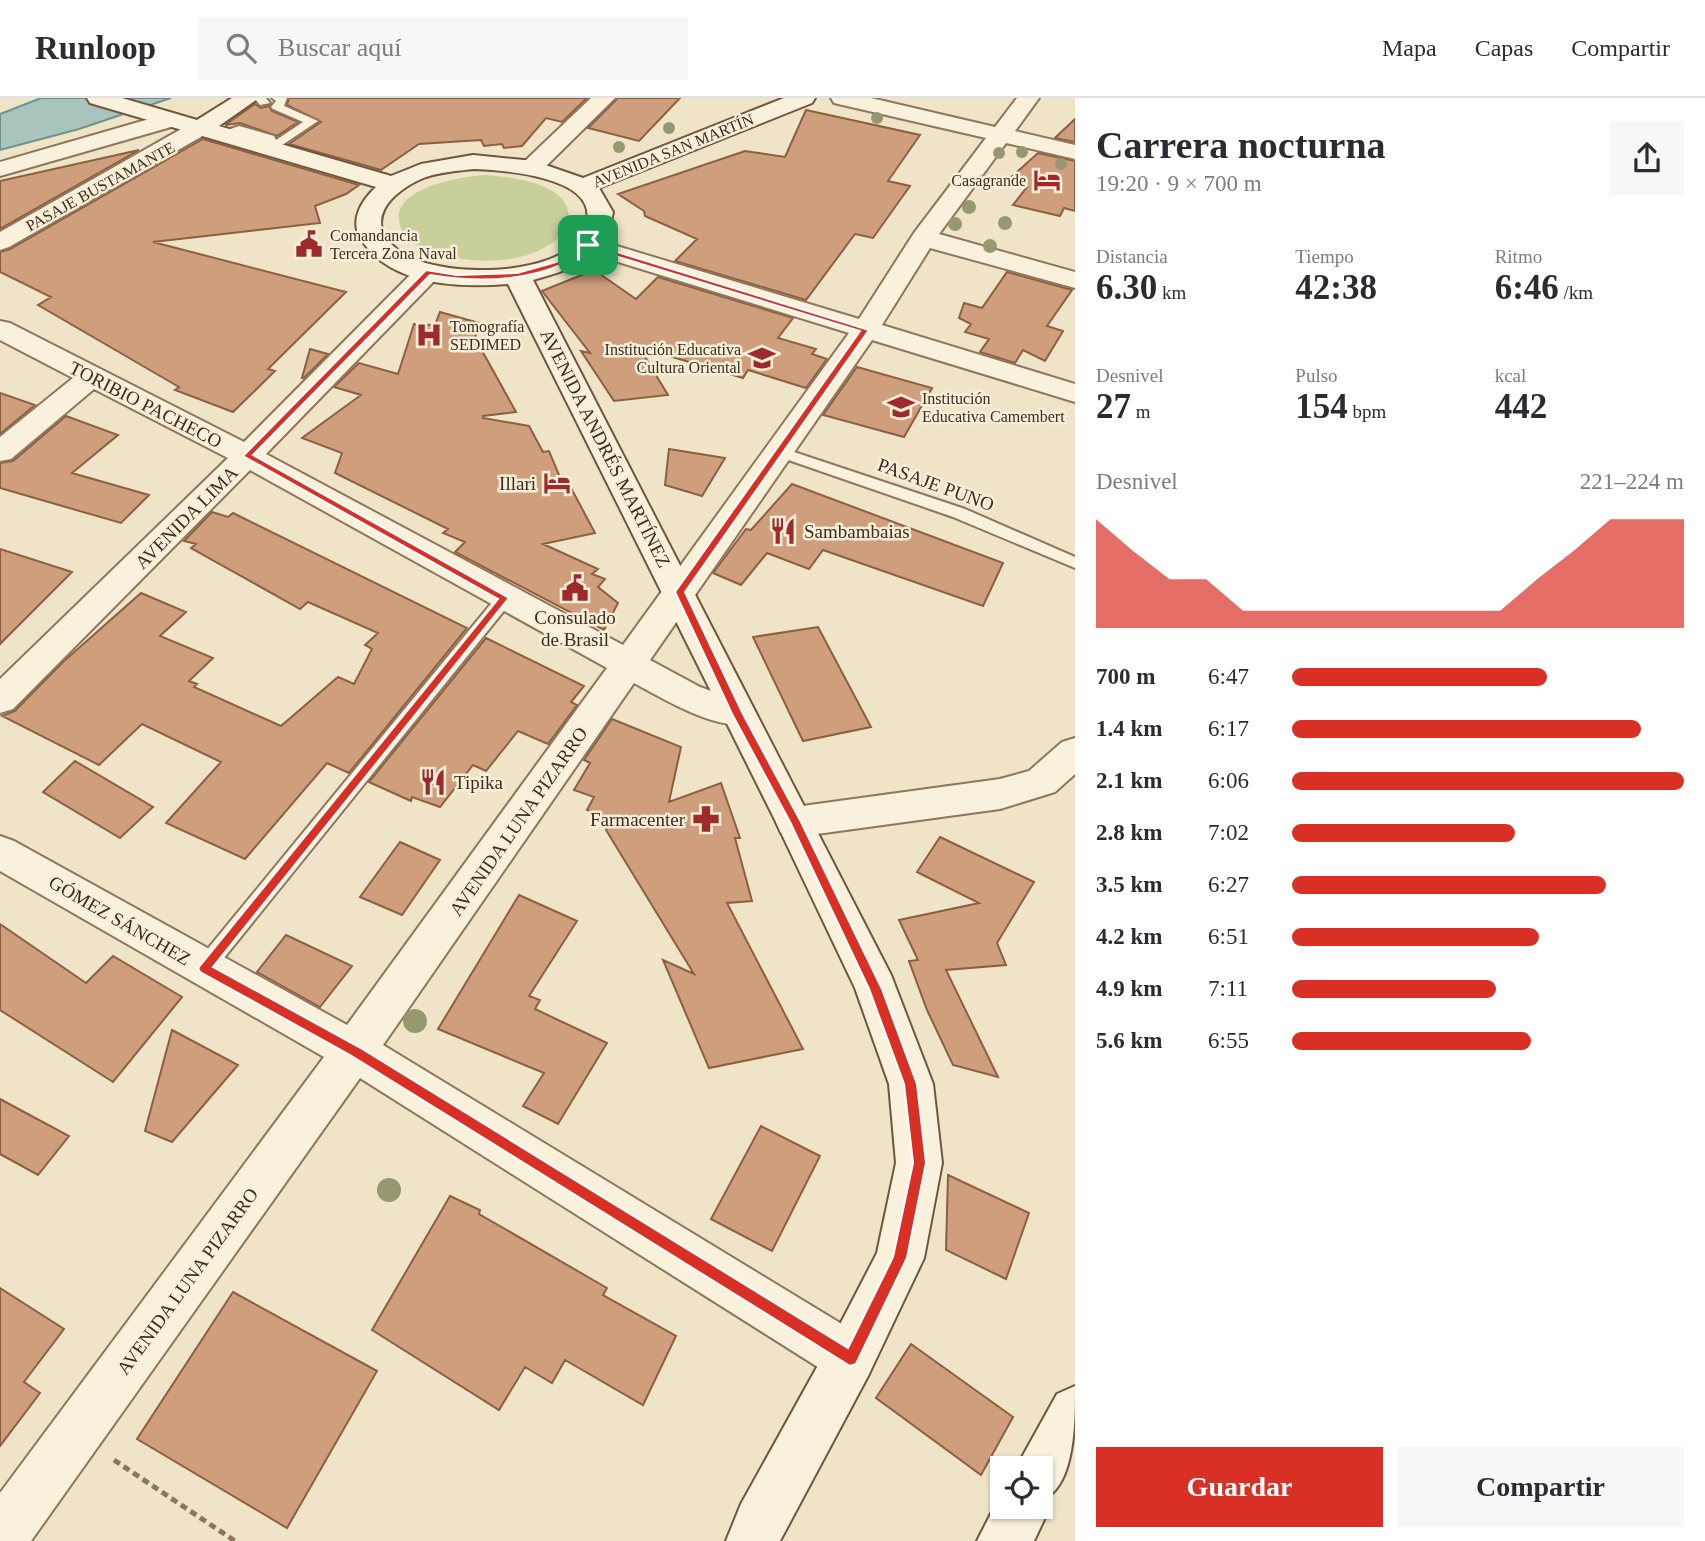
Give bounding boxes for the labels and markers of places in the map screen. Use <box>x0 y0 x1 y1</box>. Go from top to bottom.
hotel icon: Casagrande <box>1032 165 1062 195</box>
place label: Casagrande <box>951 172 1026 190</box>
pin <box>558 215 618 275</box>
place label: Comandancia Tercera Zona Naval <box>330 227 457 262</box>
public building icon: Comandancia Tercera Zona Naval <box>294 229 324 259</box>
place label: Tomografía SEDIMED <box>450 318 524 353</box>
hospital icon: Tomografía SEDIMED <box>414 320 444 350</box>
place label: Institución Educativa Cultura Oriental <box>605 341 742 376</box>
school or university icon: Institución Educativa Cultura Oriental <box>747 343 777 373</box>
place label: Institución Educativa Camembert <box>922 390 1065 425</box>
school or university icon: Institución Educativa Camembert <box>886 392 916 422</box>
hotel icon: Illari <box>542 468 572 498</box>
place label: Illari <box>499 473 536 494</box>
restaurant icon: Sambambaias <box>768 516 798 546</box>
place label: Sambambaias <box>804 521 910 542</box>
public building icon: Consulado de Brasil <box>560 573 590 603</box>
place label: Consulado de Brasil <box>534 607 616 650</box>
restaurant icon: Tipika <box>418 767 448 797</box>
place label: Tipika <box>454 772 503 793</box>
pharmacy icon: Farmacenter <box>691 804 721 834</box>
place label: Farmacenter <box>590 809 686 830</box>

